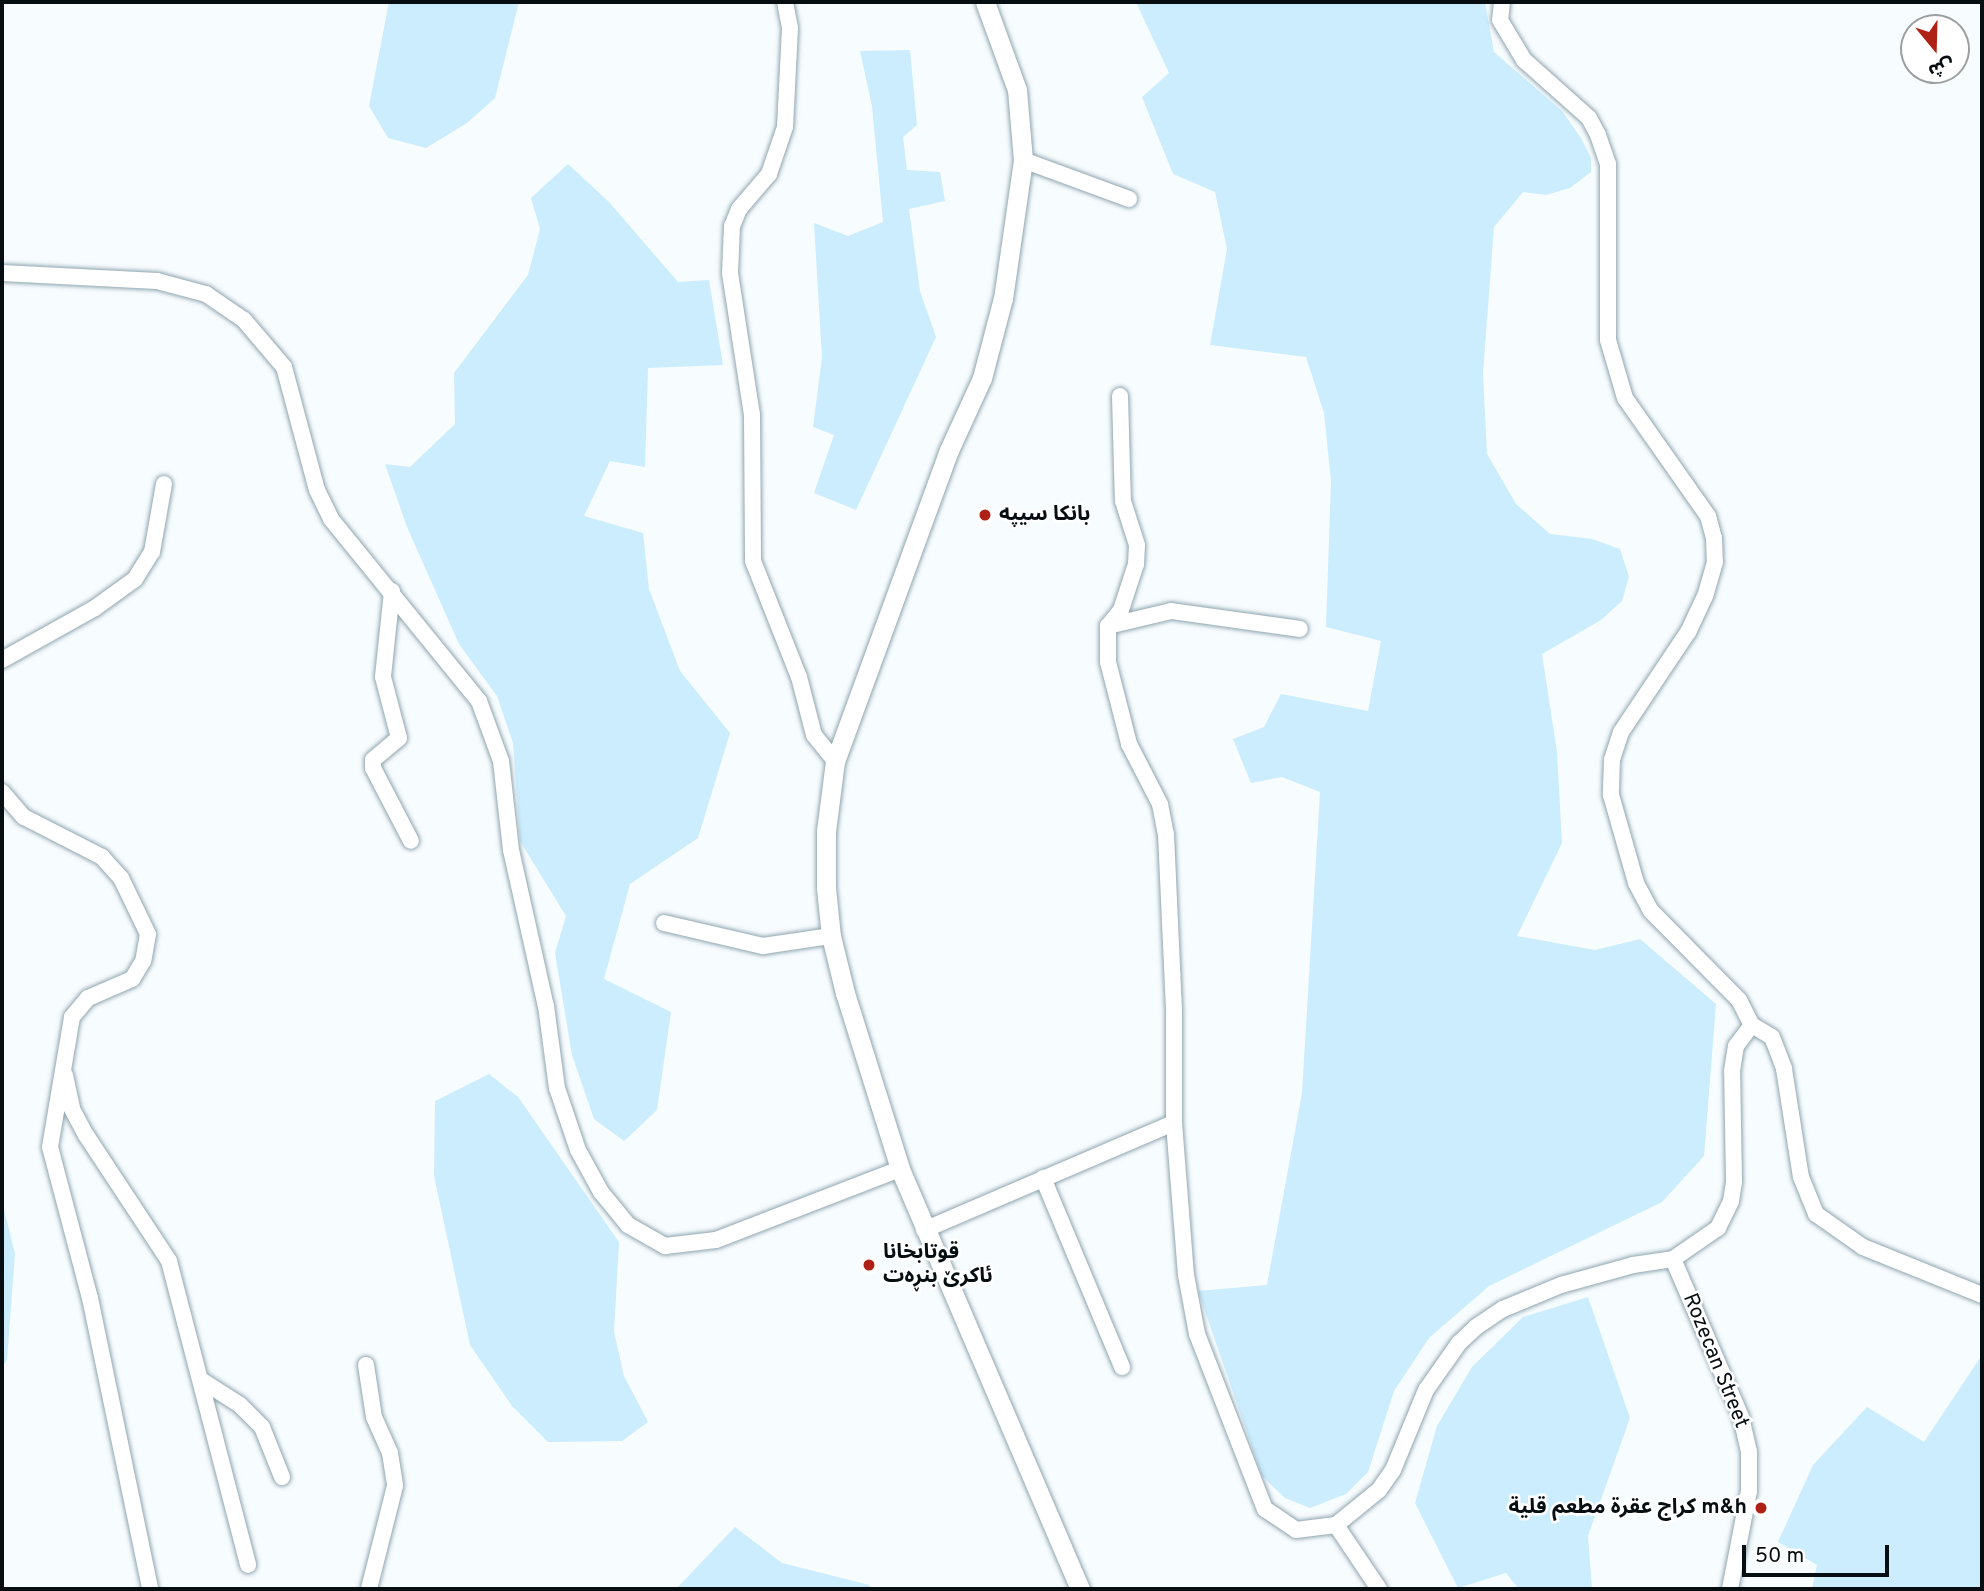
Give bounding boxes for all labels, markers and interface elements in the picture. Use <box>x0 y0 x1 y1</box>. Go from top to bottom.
north arrow <box>1900 14 1970 84</box>
text: ش <box>1925 51 1957 83</box>
place label: بانکا سیپە <box>999 502 1090 528</box>
marker: بانکا سیپە <box>977 507 993 523</box>
place label: قوتابخانا ئاکرێ بنڕەت <box>883 1240 993 1290</box>
marker: قوتابخانا ئاکرێ بنڕەت <box>861 1257 877 1273</box>
street label: Rozecan Street <box>1676 1290 1754 1432</box>
place label: كراج عقرة مطعم قلية m&h <box>1509 1495 1747 1521</box>
marker: كراج عقرة مطعم قلية m&h <box>1753 1500 1769 1516</box>
scale bar <box>1746 1532 1893 1576</box>
text: 50 m <box>1755 1543 1804 1570</box>

